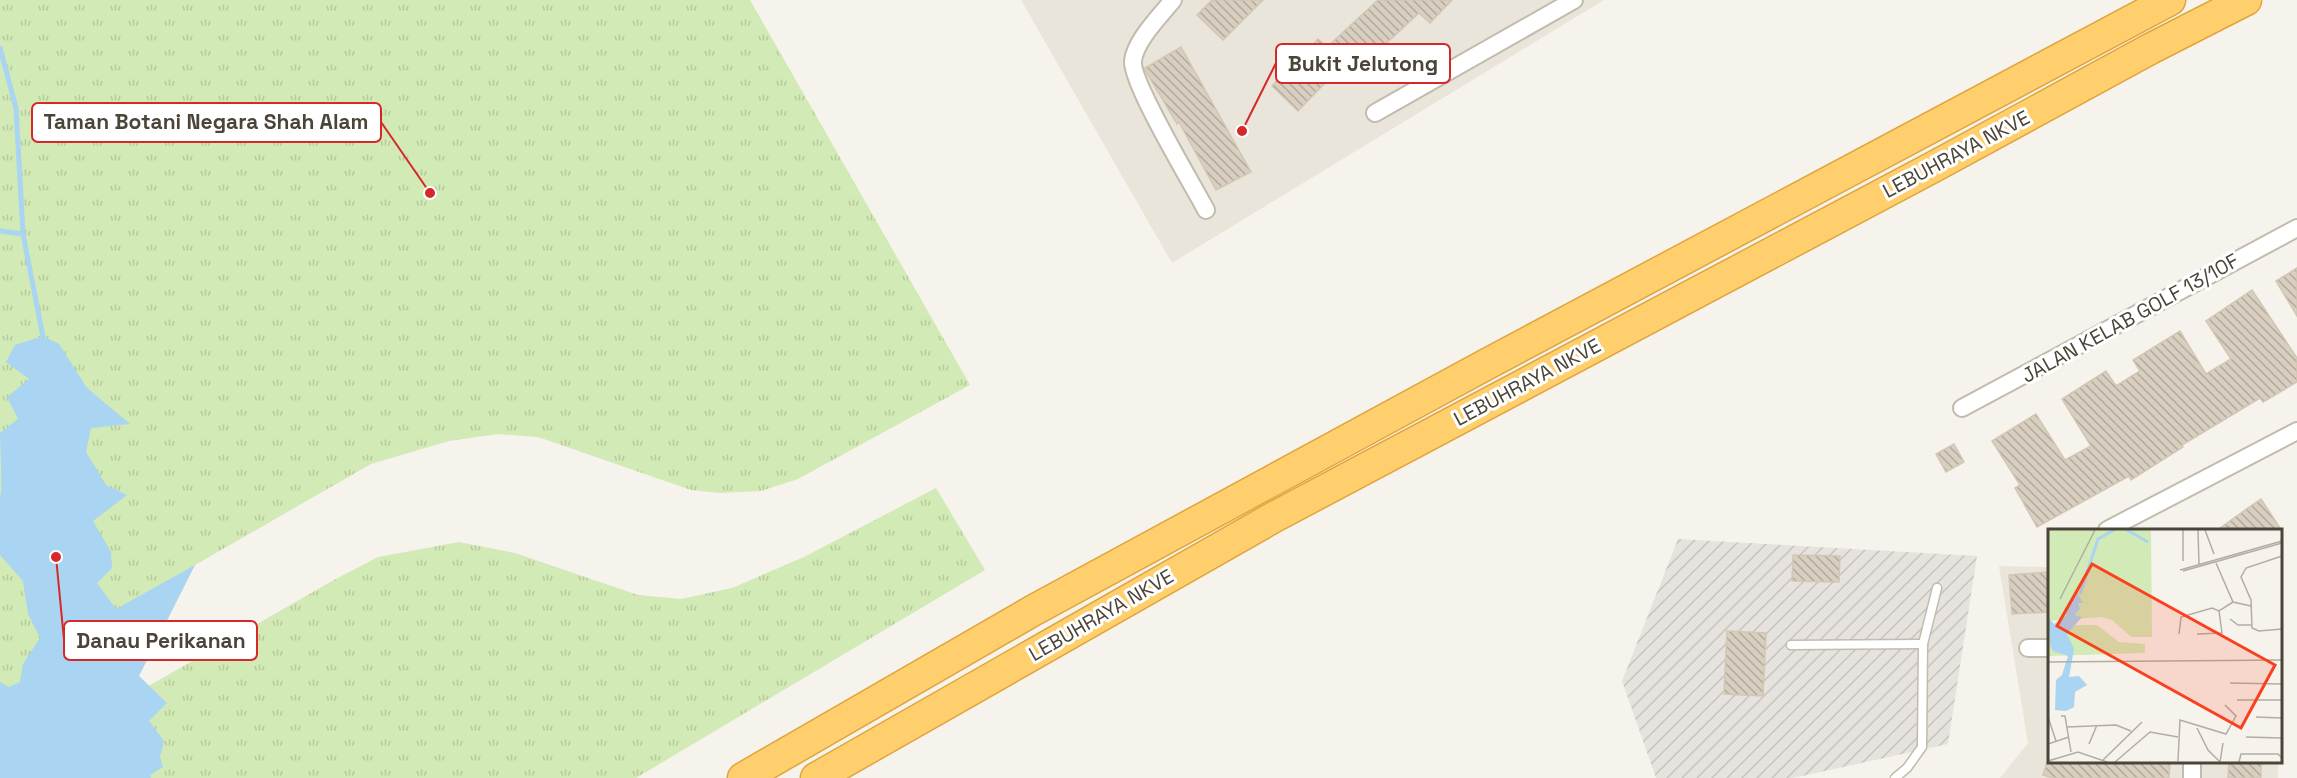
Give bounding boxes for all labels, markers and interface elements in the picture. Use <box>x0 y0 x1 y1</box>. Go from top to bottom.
callout: Bukit Jelutong <box>1276 44 1450 83</box>
text: Bukit Jelutong <box>1288 50 1438 77</box>
callout: Taman Botani Negara Shah Alam <box>32 103 381 142</box>
street label: LEBUHRAYA NKVE <box>1878 104 2034 204</box>
text: Taman Botani Negara Shah Alam <box>43 108 369 135</box>
street label: JALAN KELAB GOLF 13/10F <box>2017 247 2243 389</box>
street label: LEBUHRAYA NKVE <box>1449 332 1605 432</box>
inset map <box>2048 529 2282 763</box>
street label: LEBUHRAYA NKVE <box>1024 563 1178 667</box>
callout: Danau Perikanan <box>64 621 257 660</box>
text: Danau Perikanan <box>76 627 246 654</box>

